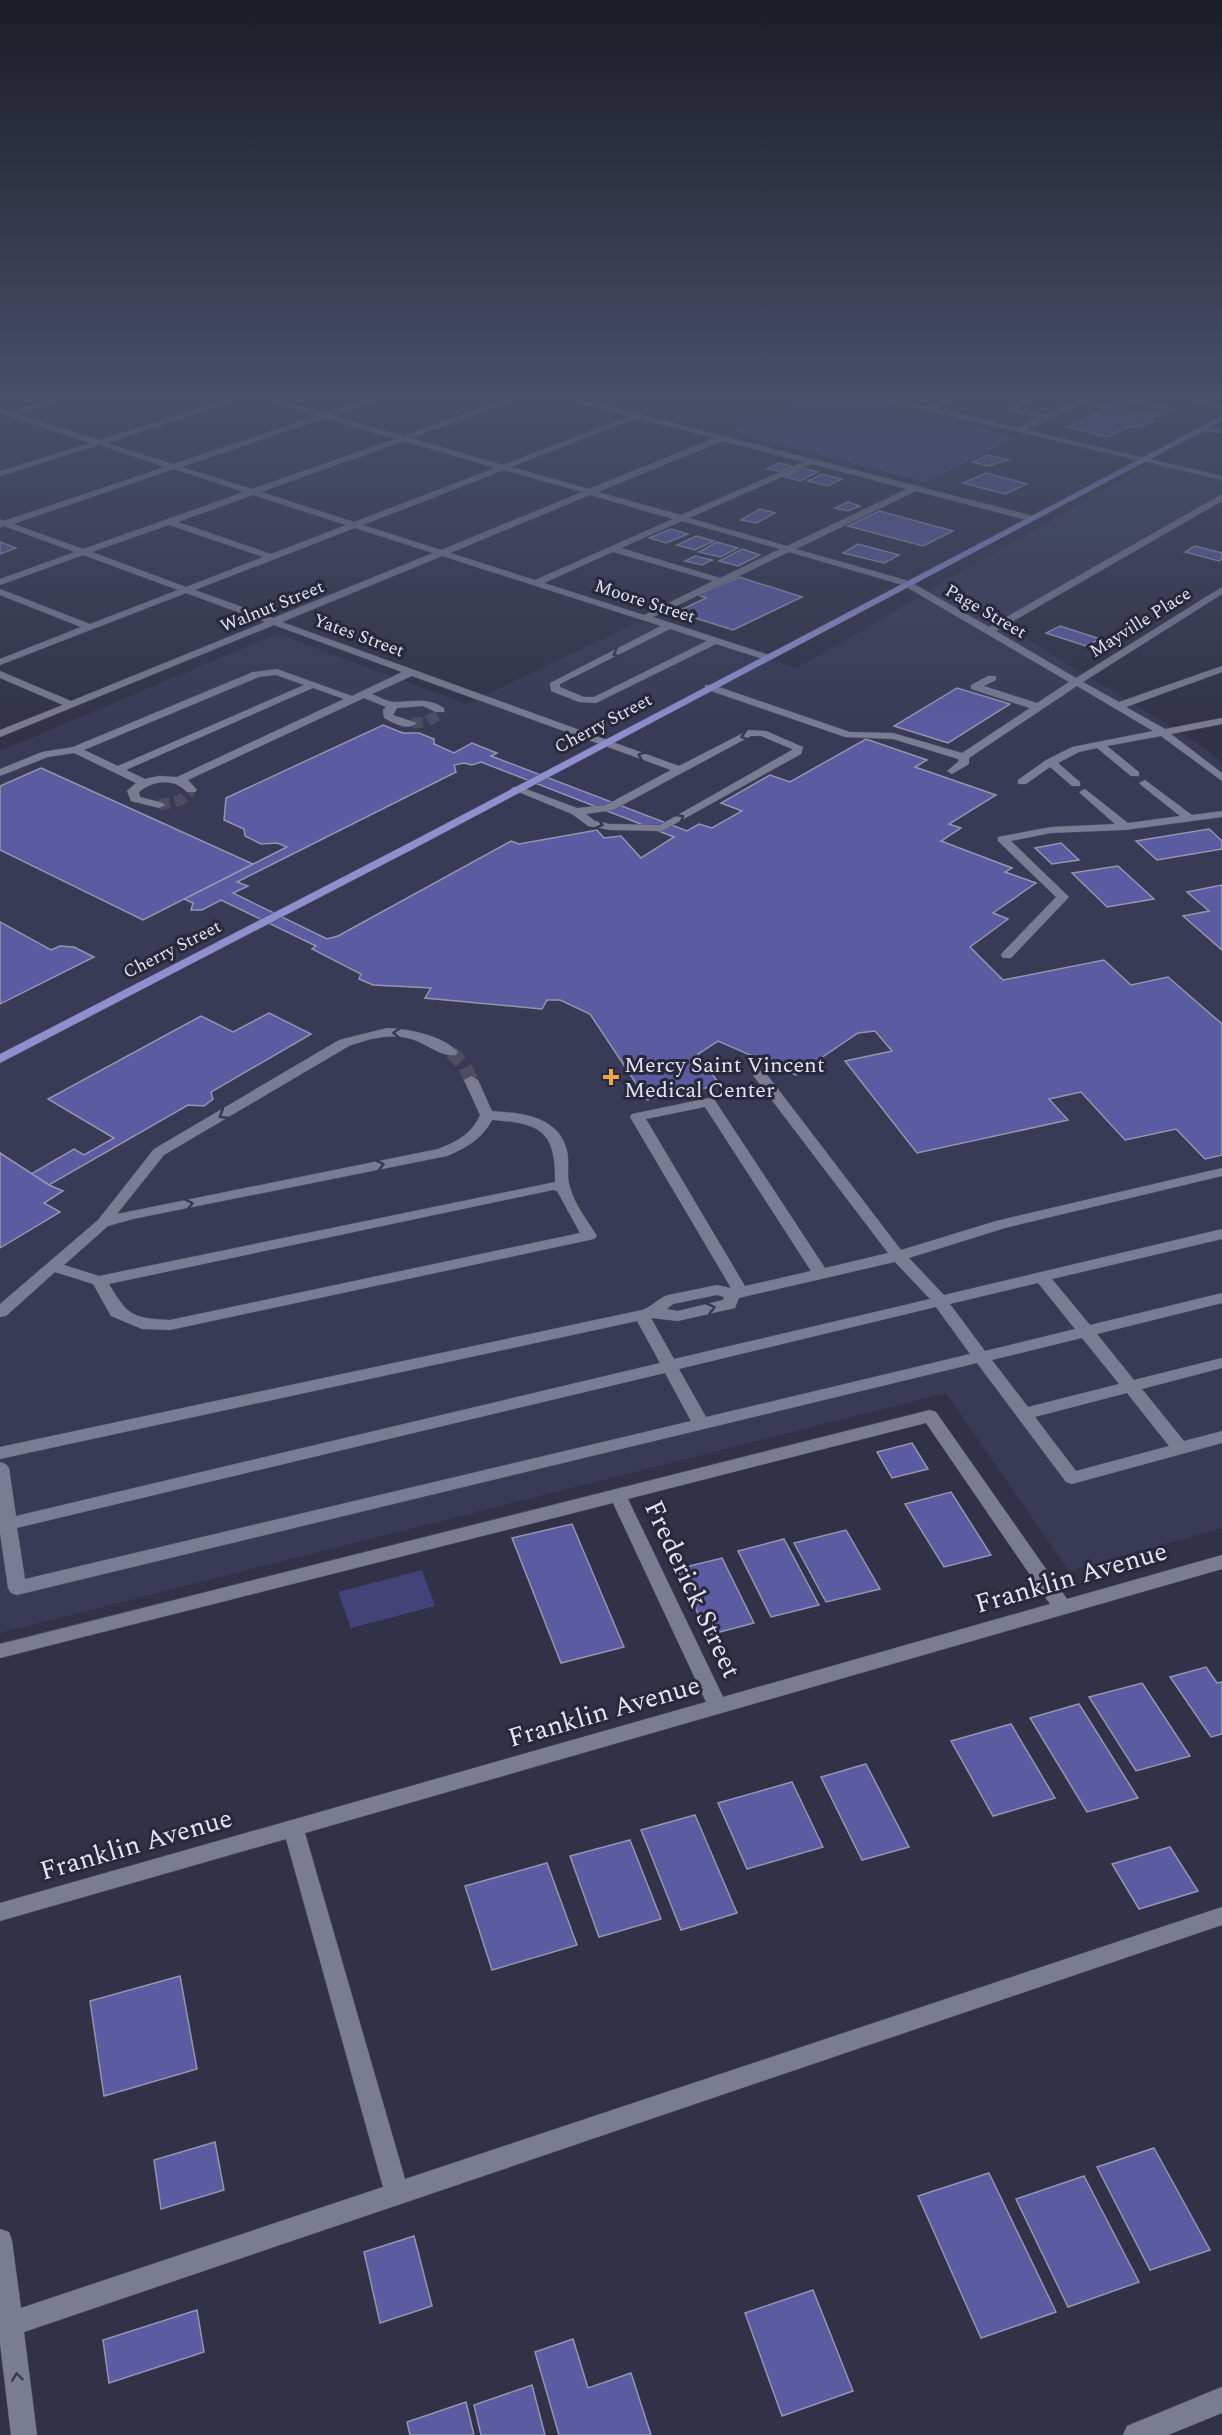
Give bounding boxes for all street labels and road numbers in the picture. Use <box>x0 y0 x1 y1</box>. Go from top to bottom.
street label: Walnut Street <box>216 573 328 640</box>
street label: Moore Street <box>591 573 699 630</box>
street label: Page Street <box>940 577 1031 646</box>
street label: Mayville Place <box>1084 580 1196 665</box>
street label: Yates Street <box>310 607 408 664</box>
street label: Cherry Street <box>550 686 657 760</box>
street label: Cherry Street <box>118 913 226 986</box>
street label: Frederick Street <box>632 1493 752 1686</box>
street label: Franklin Avenue <box>970 1530 1172 1625</box>
street label: Franklin Avenue <box>503 1664 705 1759</box>
street label: Franklin Avenue <box>35 1797 237 1892</box>

